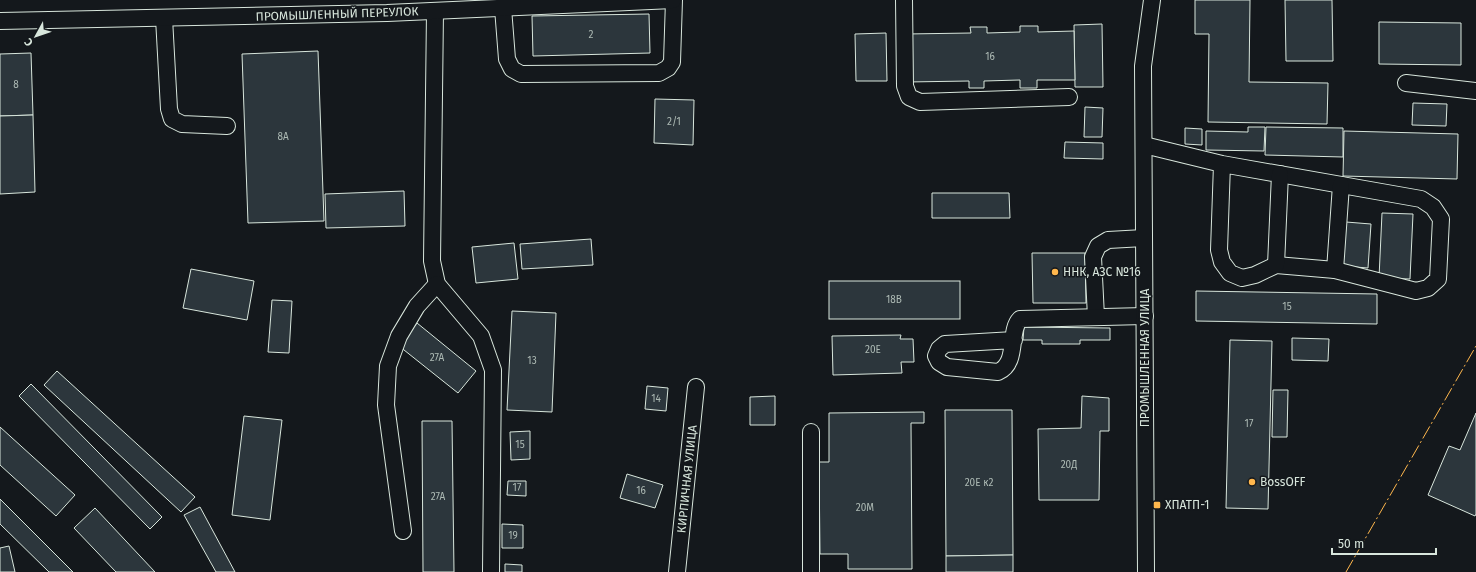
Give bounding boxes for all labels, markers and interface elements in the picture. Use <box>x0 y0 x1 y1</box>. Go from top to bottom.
street label: ПРОМЫШЛЕННЫЙ ПЕРЕУЛОК <box>255 3 419 24</box>
north arrow <box>16 16 56 56</box>
house number: 2 <box>589 29 594 41</box>
text: С <box>21 35 36 49</box>
house number: 16 <box>985 51 995 63</box>
house number: 8 <box>13 79 19 91</box>
house number: 2/1 <box>667 116 681 128</box>
house number: 8А <box>277 131 289 143</box>
place label: ННК, АЗС №16 <box>1063 265 1141 279</box>
marker: ННК, АЗС №16 <box>1050 267 1060 277</box>
street label: ПРОМЫШЛЕННАЯ УЛИЦА <box>1138 289 1152 427</box>
house number: 18В <box>886 294 902 306</box>
house number: 15 <box>1282 301 1292 313</box>
house number: 20Е <box>865 344 881 356</box>
house number: 27А <box>430 352 445 364</box>
house number: 13 <box>527 355 537 367</box>
house number: 14 <box>651 393 662 405</box>
house number: 17 <box>1245 418 1254 430</box>
street label: КИРПИЧНАЯ УЛИЦА <box>674 424 700 534</box>
house number: 15 <box>515 439 525 451</box>
house number: 20Д <box>1061 459 1077 471</box>
place label: BossOFF <box>1260 475 1306 489</box>
house number: 20Е к2 <box>965 477 993 489</box>
marker: BossOFF <box>1247 477 1257 487</box>
house number: 17 <box>513 482 522 494</box>
house number: 16 <box>636 485 646 497</box>
house number: 27А <box>431 491 446 503</box>
place label: ХПАТП-1 <box>1165 498 1209 512</box>
marker: ХПАТП-1 <box>1152 500 1162 510</box>
house number: 20М <box>856 502 874 514</box>
house number: 19 <box>508 530 518 542</box>
scale bar <box>1332 530 1436 556</box>
text: 50 m <box>1338 537 1364 551</box>

